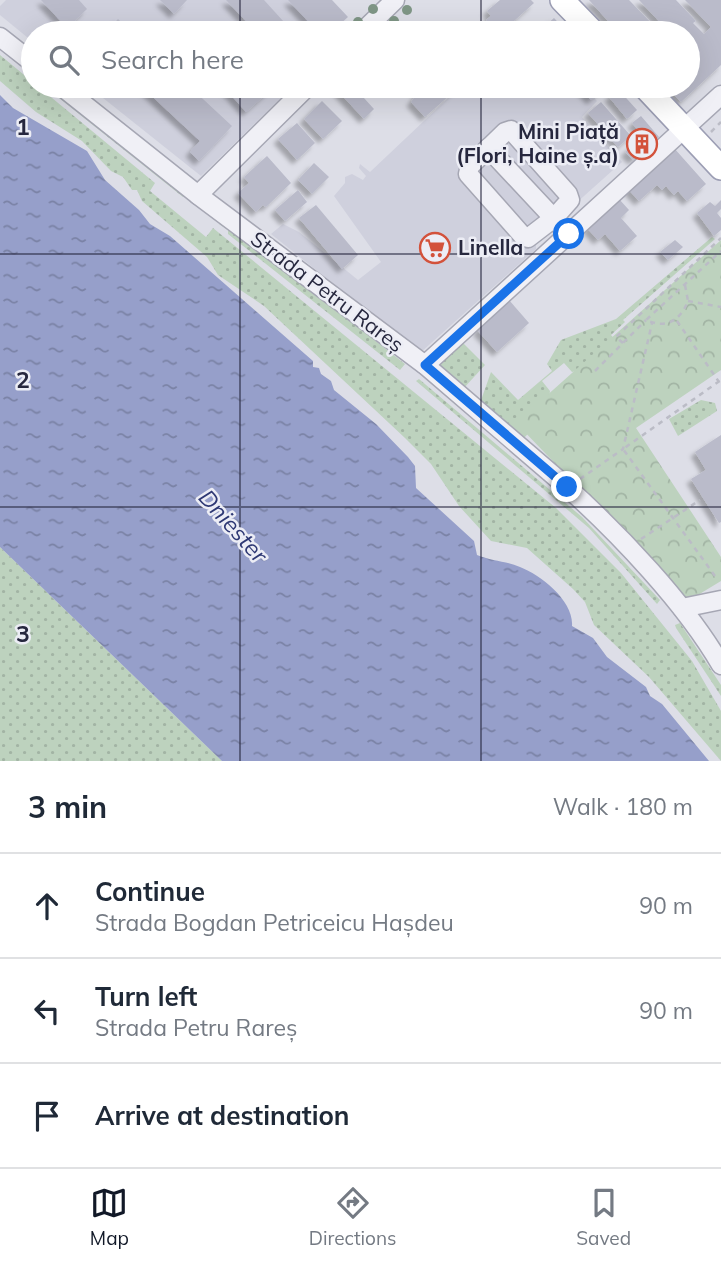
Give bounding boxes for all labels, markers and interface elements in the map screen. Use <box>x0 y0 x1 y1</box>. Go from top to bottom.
search box <box>21 21 700 98</box>
icon: search <box>45 41 83 79</box>
text: Search here <box>101 43 244 76</box>
text: 1 <box>16 112 30 141</box>
place label: Mini Piață (Flori, Haine ș.a) <box>456 118 619 169</box>
building icon: Mini Piață (Flori, Haine ș.a) <box>625 127 659 161</box>
route start <box>553 218 584 249</box>
street label: Strada Petru Rareș <box>245 225 409 358</box>
supermarket icon: Linella <box>418 231 452 265</box>
place label: Linella <box>458 234 523 260</box>
text: 2 <box>16 365 30 394</box>
route end <box>551 471 582 502</box>
water label: Dniester <box>193 483 275 570</box>
text: 3 <box>16 619 30 648</box>
text: 3 min <box>28 788 107 826</box>
text: Walk · 180 m <box>553 792 693 821</box>
text: Continue <box>95 875 205 908</box>
icon: ahead <box>28 887 66 925</box>
text: 90 m <box>639 891 693 920</box>
text: Strada Bogdan Petriceicu Hașdeu <box>95 908 454 937</box>
text: Turn left <box>95 980 197 1013</box>
icon: left <box>28 992 66 1030</box>
text: 90 m <box>639 996 693 1025</box>
text: Strada Petru Rareș <box>95 1013 297 1042</box>
icon: arrive <box>28 1097 66 1135</box>
text: Arrive at destination <box>95 1099 350 1132</box>
tab: Map <box>90 1184 129 1250</box>
tab: Directions <box>309 1184 397 1250</box>
tab: Saved <box>576 1184 631 1250</box>

